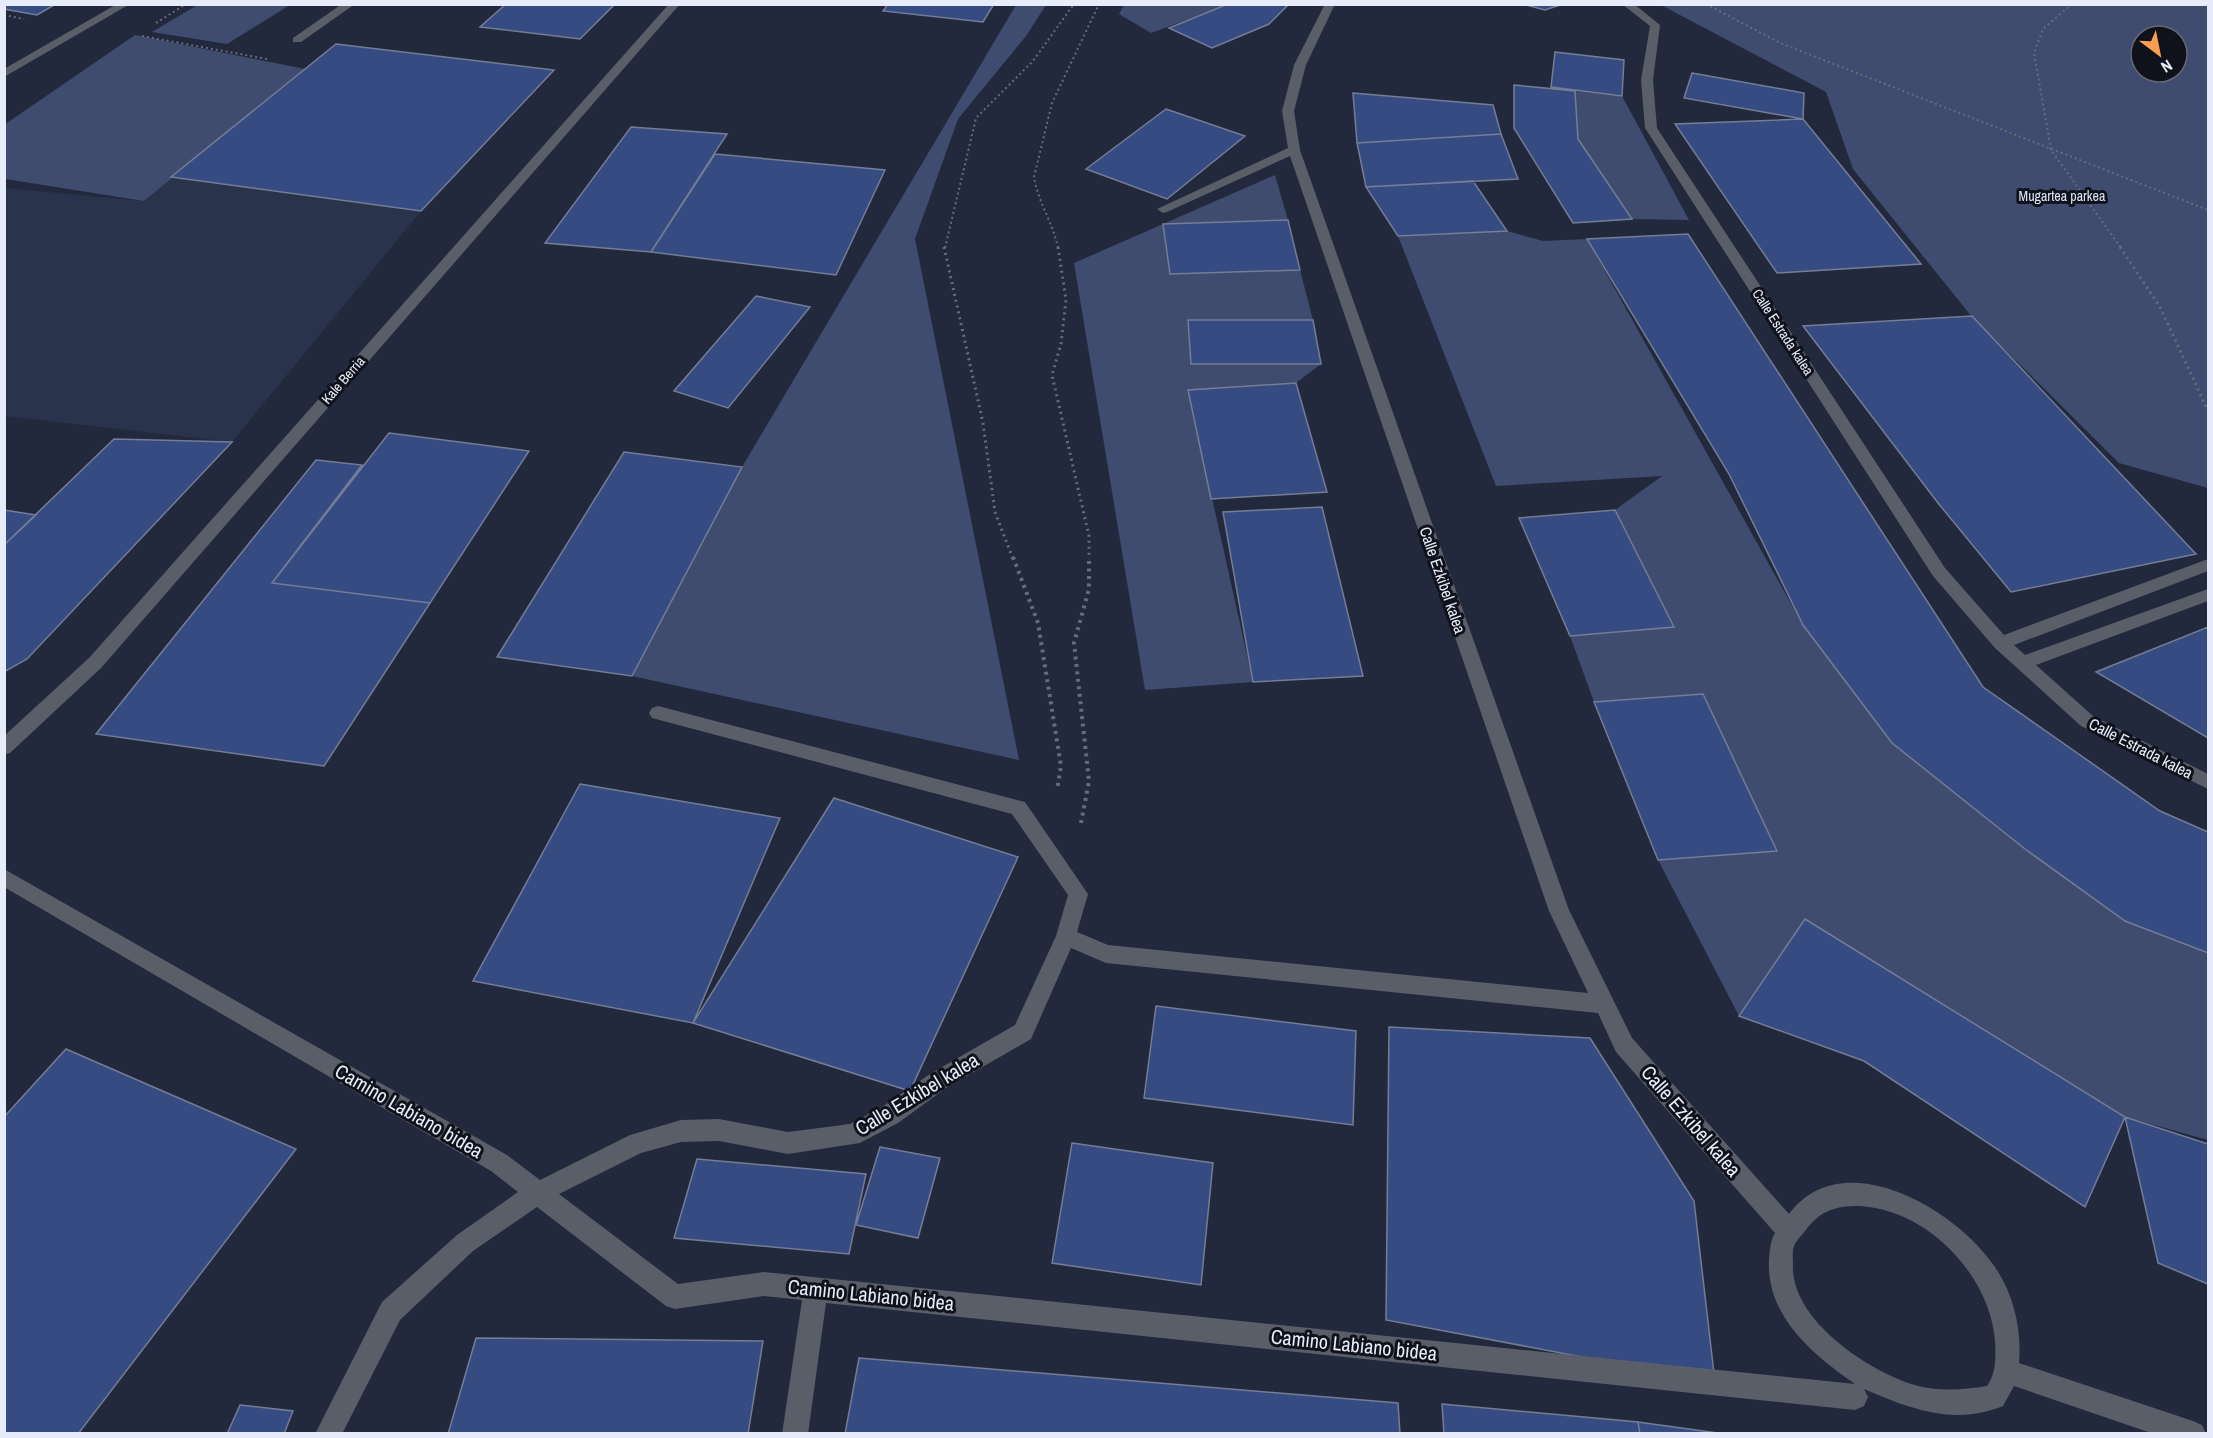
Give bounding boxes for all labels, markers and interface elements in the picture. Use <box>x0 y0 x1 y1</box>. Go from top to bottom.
north arrow <box>2129 24 2189 84</box>
text: N <box>2157 55 2177 79</box>
park label: Mugartea parkea <box>2019 187 2106 205</box>
street label: Calle Estrada kalea <box>1748 285 1818 379</box>
street label: Kale Berria <box>317 352 369 408</box>
street label: Calle Ezkibel kalea <box>1414 524 1472 637</box>
street label: Calle Estrada kalea <box>2085 712 2197 784</box>
street label: Calle Ezkibel kalea <box>850 1046 983 1141</box>
street label: Camino Labiano bidea <box>330 1057 488 1164</box>
street label: Calle Ezkibel kalea <box>1635 1059 1747 1182</box>
street label: Camino Labiano bidea <box>787 1272 955 1317</box>
street label: Camino Labiano bidea <box>1270 1322 1438 1367</box>

